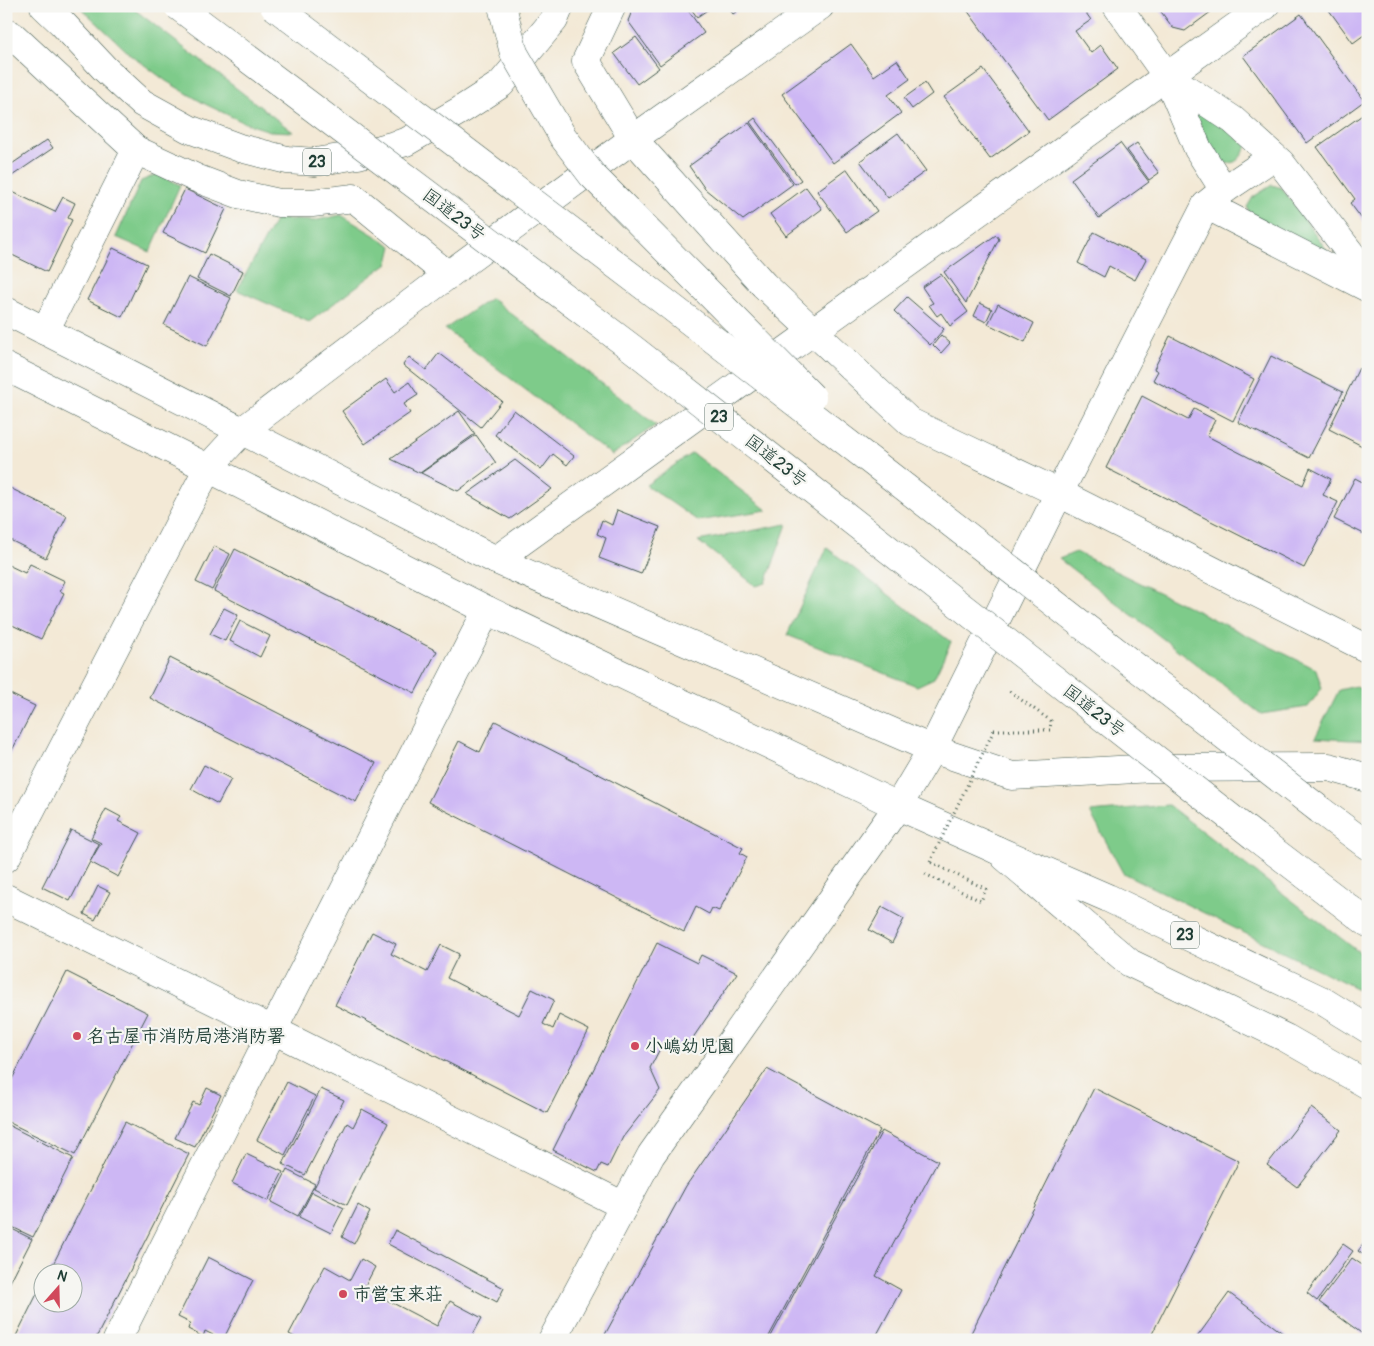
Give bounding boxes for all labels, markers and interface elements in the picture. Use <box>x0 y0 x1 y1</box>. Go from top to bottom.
road number: 23 <box>303 148 331 176</box>
street label: 国道23号 <box>418 184 490 246</box>
road number: 23 <box>705 404 733 431</box>
street label: 国道23号 <box>740 429 812 493</box>
street label: 国道23号 <box>1058 679 1130 743</box>
road number: 23 <box>1171 922 1199 948</box>
place label: 名古屋市消防局港消防署 <box>87 1025 285 1048</box>
marker: 名古屋市消防局港消防署 <box>71 1030 83 1042</box>
place label: 小嶋幼児園 <box>645 1035 735 1058</box>
marker: 小嶋幼児園 <box>629 1040 641 1052</box>
north arrow <box>32 1264 82 1314</box>
text: N <box>55 1267 70 1286</box>
place label: 市営宝来荘 <box>353 1283 443 1306</box>
marker: 市営宝来荘 <box>337 1288 349 1300</box>

